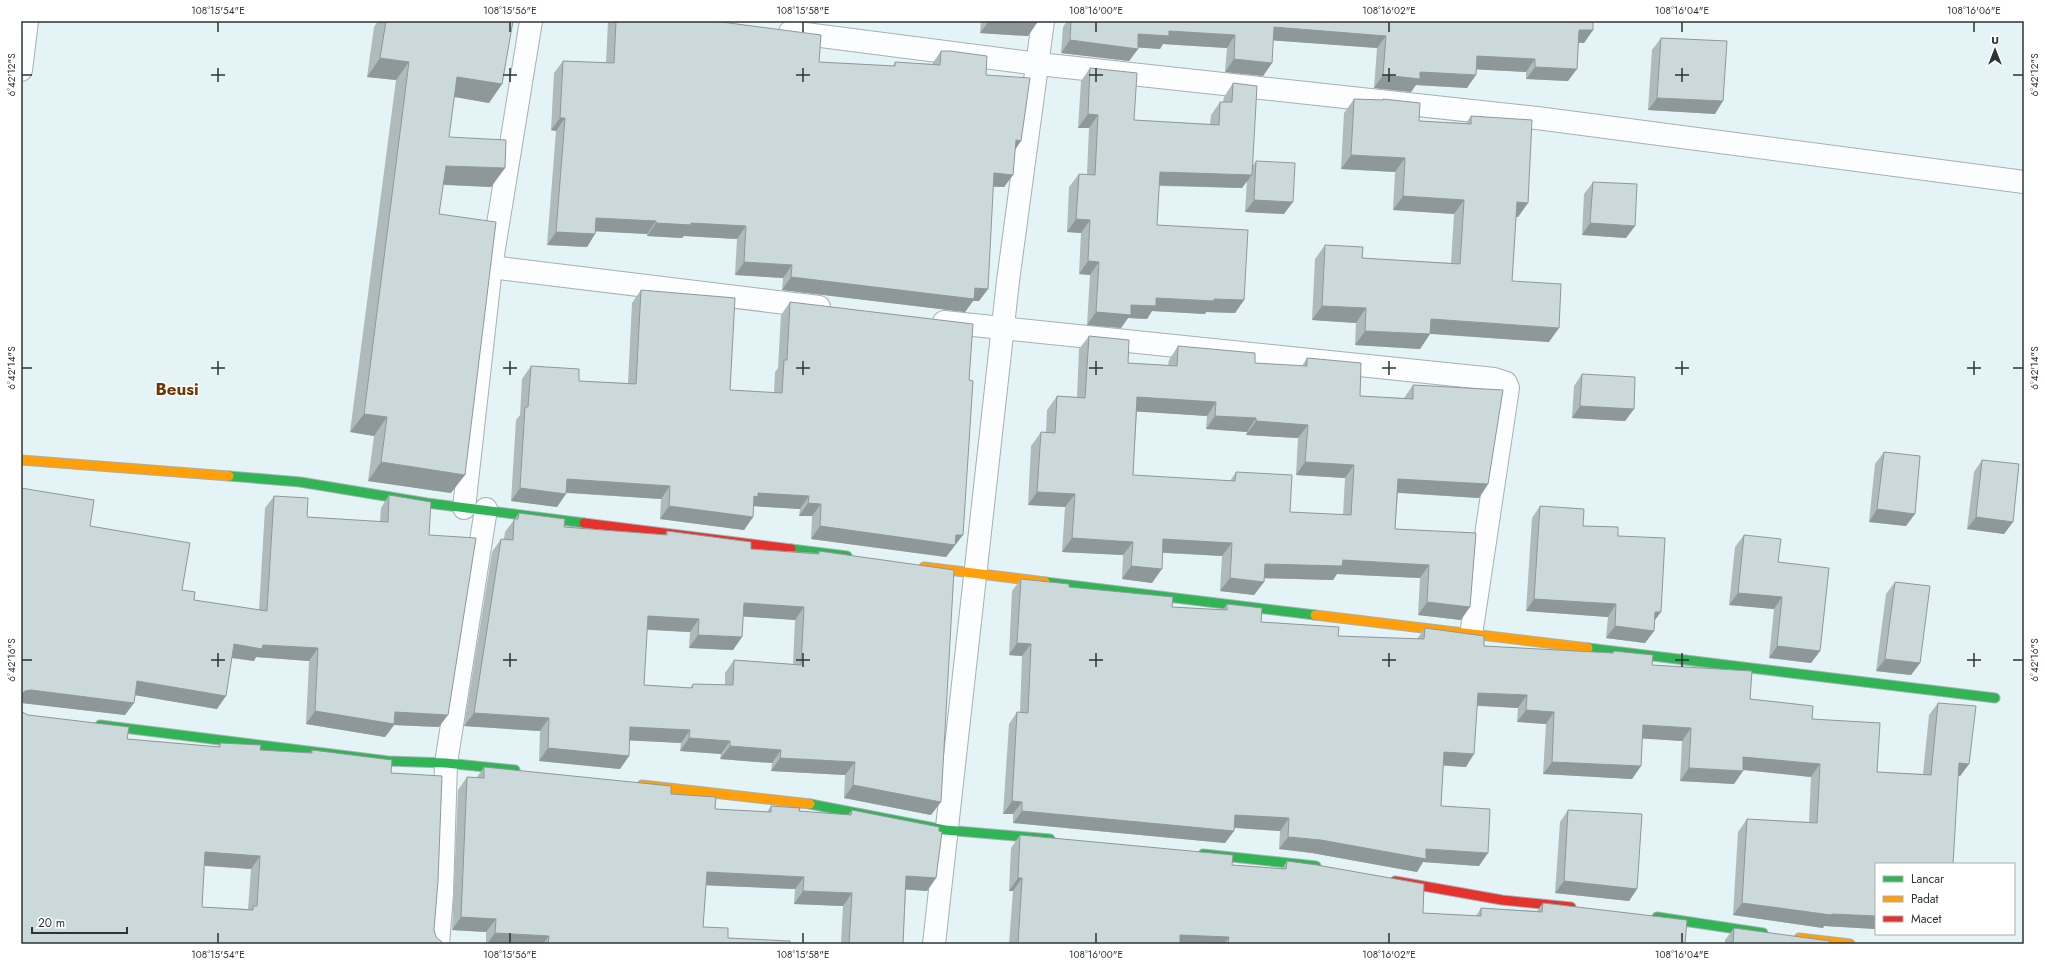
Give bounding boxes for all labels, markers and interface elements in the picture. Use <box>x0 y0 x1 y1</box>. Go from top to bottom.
text: 108°15'54"E <box>191 3 245 18</box>
text: 108°15'56"E <box>483 3 537 18</box>
text: 108°15'58"E <box>777 3 829 18</box>
text: 108°16'00"E <box>1069 3 1123 18</box>
text: 108°16'02"E <box>1362 3 1416 18</box>
text: 108°16'04"E <box>1655 3 1709 18</box>
text: 108°16'06"E <box>1947 3 2001 18</box>
north arrow <box>1975 30 2015 70</box>
text: U <box>1991 32 1999 48</box>
text: 6°42'12"S <box>4 53 19 97</box>
text: 6°42'12"S <box>2027 53 2042 97</box>
text: 6°42'14"S <box>4 346 19 390</box>
text: 6°42'14"S <box>2027 346 2042 390</box>
district label: Beusi <box>155 377 199 401</box>
text: 6°42'16"S <box>4 638 19 682</box>
text: 6°42'16"S <box>2027 638 2042 682</box>
legend <box>1875 863 2015 935</box>
text: Lancar <box>1911 870 1945 888</box>
text: Padat <box>1911 890 1939 908</box>
scale bar <box>32 909 127 935</box>
text: Macet <box>1911 910 1941 928</box>
text: 20 m <box>38 914 65 932</box>
text: 108°15'54"E <box>191 947 245 962</box>
text: 108°15'56"E <box>483 947 537 962</box>
text: 108°15'58"E <box>777 947 829 962</box>
text: 108°16'00"E <box>1069 947 1123 962</box>
text: 108°16'02"E <box>1362 947 1416 962</box>
text: 108°16'04"E <box>1655 947 1709 962</box>

